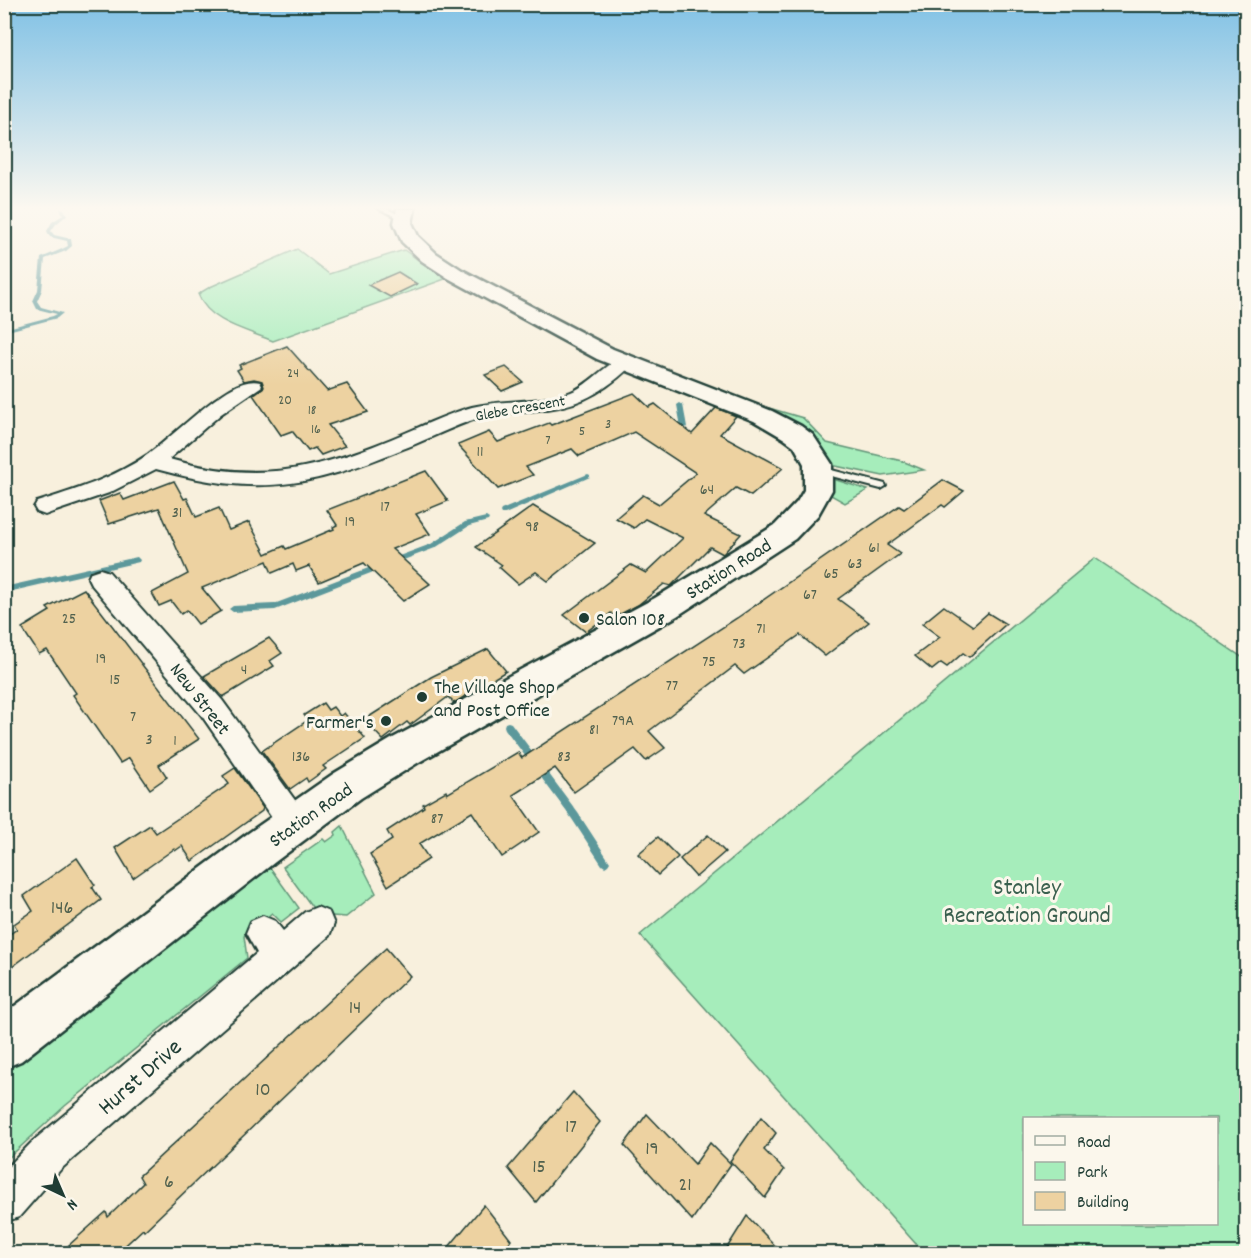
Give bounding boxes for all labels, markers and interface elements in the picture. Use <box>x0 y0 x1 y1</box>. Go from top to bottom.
house number: 24 <box>287 364 299 384</box>
street label: Glebe Crescent <box>474 390 567 429</box>
house number: 20 <box>278 391 292 411</box>
house number: 18 <box>308 401 317 421</box>
house number: 3 <box>605 415 611 435</box>
house number: 16 <box>311 420 321 440</box>
house number: 5 <box>579 422 585 442</box>
house number: 7 <box>545 431 551 451</box>
house number: 11 <box>476 441 484 464</box>
house number: 64 <box>700 479 714 502</box>
house number: 17 <box>380 496 390 519</box>
house number: 31 <box>172 502 182 525</box>
house number: 19 <box>345 511 355 534</box>
house number: 98 <box>525 516 539 539</box>
street label: Station Road <box>681 533 778 608</box>
house number: 61 <box>868 537 880 560</box>
house number: 63 <box>848 553 862 576</box>
house number: 65 <box>823 563 839 586</box>
house number: 67 <box>803 584 817 607</box>
place label: Salon 108 <box>596 607 665 635</box>
house number: 25 <box>62 608 76 631</box>
marker: Salon 108 <box>577 611 591 625</box>
house number: 71 <box>756 618 766 641</box>
house number: 73 <box>732 633 746 656</box>
house number: 19 <box>96 648 106 671</box>
house number: 75 <box>702 651 716 674</box>
street label: New Street <box>162 658 236 742</box>
house number: 4 <box>241 659 247 682</box>
house number: 15 <box>110 669 120 692</box>
place label: The Village Shop and Post Office <box>434 675 555 726</box>
house number: 77 <box>666 675 678 698</box>
marker: The Village Shop and Post Office <box>415 690 429 704</box>
house number: 7 <box>130 706 136 729</box>
place label: Farmer's <box>306 710 374 738</box>
house number: 79A <box>612 710 634 733</box>
marker: Farmer's <box>379 714 393 728</box>
house number: 81 <box>589 719 599 742</box>
house number: 3 <box>145 729 153 752</box>
house number: 1 <box>173 730 177 753</box>
house number: 136 <box>292 746 310 769</box>
house number: 83 <box>557 746 571 769</box>
street label: Station Road <box>264 777 359 856</box>
house number: 87 <box>431 808 443 831</box>
park label: Stanley Recreation Ground <box>943 872 1111 934</box>
house number: 146 <box>51 895 73 923</box>
house number: 14 <box>349 995 361 1023</box>
street label: Hurst Drive <box>91 1032 191 1125</box>
house number: 10 <box>255 1077 271 1105</box>
house number: 17 <box>565 1114 577 1142</box>
legend <box>1023 1117 1218 1225</box>
text: Road <box>1077 1131 1111 1156</box>
house number: 19 <box>645 1136 659 1164</box>
house number: 15 <box>532 1154 546 1182</box>
text: Park <box>1077 1161 1108 1186</box>
north arrow <box>33 1165 93 1225</box>
house number: 6 <box>164 1169 174 1197</box>
house number: 21 <box>678 1172 692 1200</box>
text: Building <box>1077 1191 1129 1216</box>
text: N <box>61 1193 83 1215</box>

